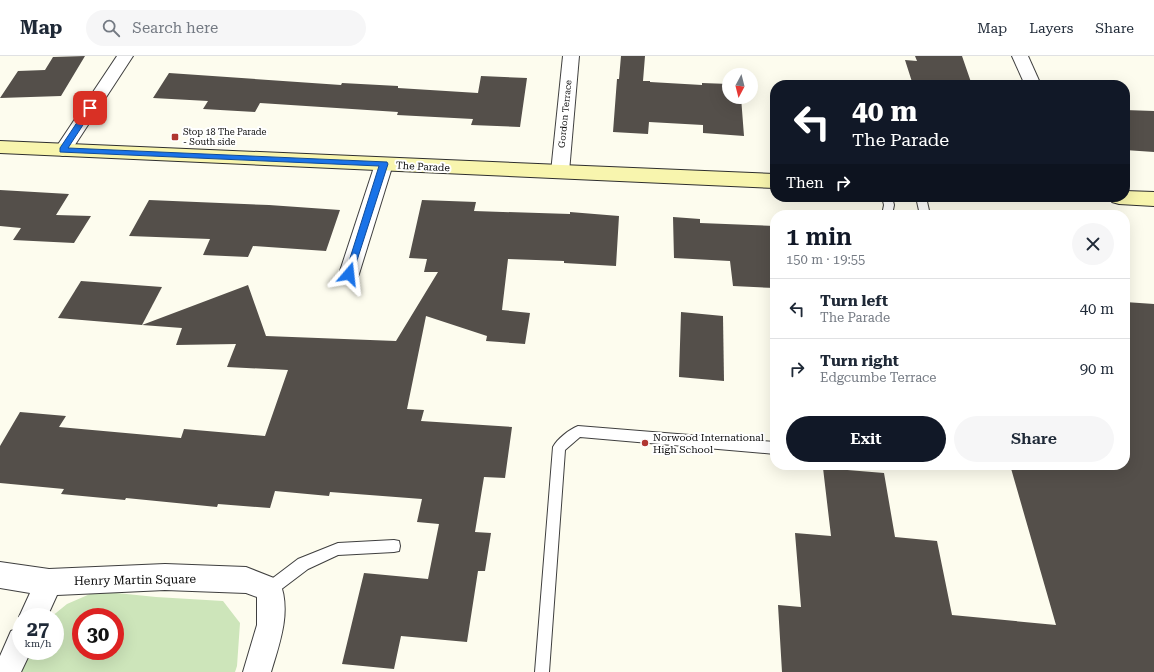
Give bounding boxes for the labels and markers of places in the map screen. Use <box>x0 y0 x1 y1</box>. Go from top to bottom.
pin <box>73 91 107 125</box>
place label: Stop 18 The Parade - South side <box>183 127 267 147</box>
marker: Stop 18 The Parade - South side <box>170 132 180 142</box>
place label: Norwood International High School <box>653 432 764 455</box>
marker: Norwood International High School <box>640 438 650 448</box>

